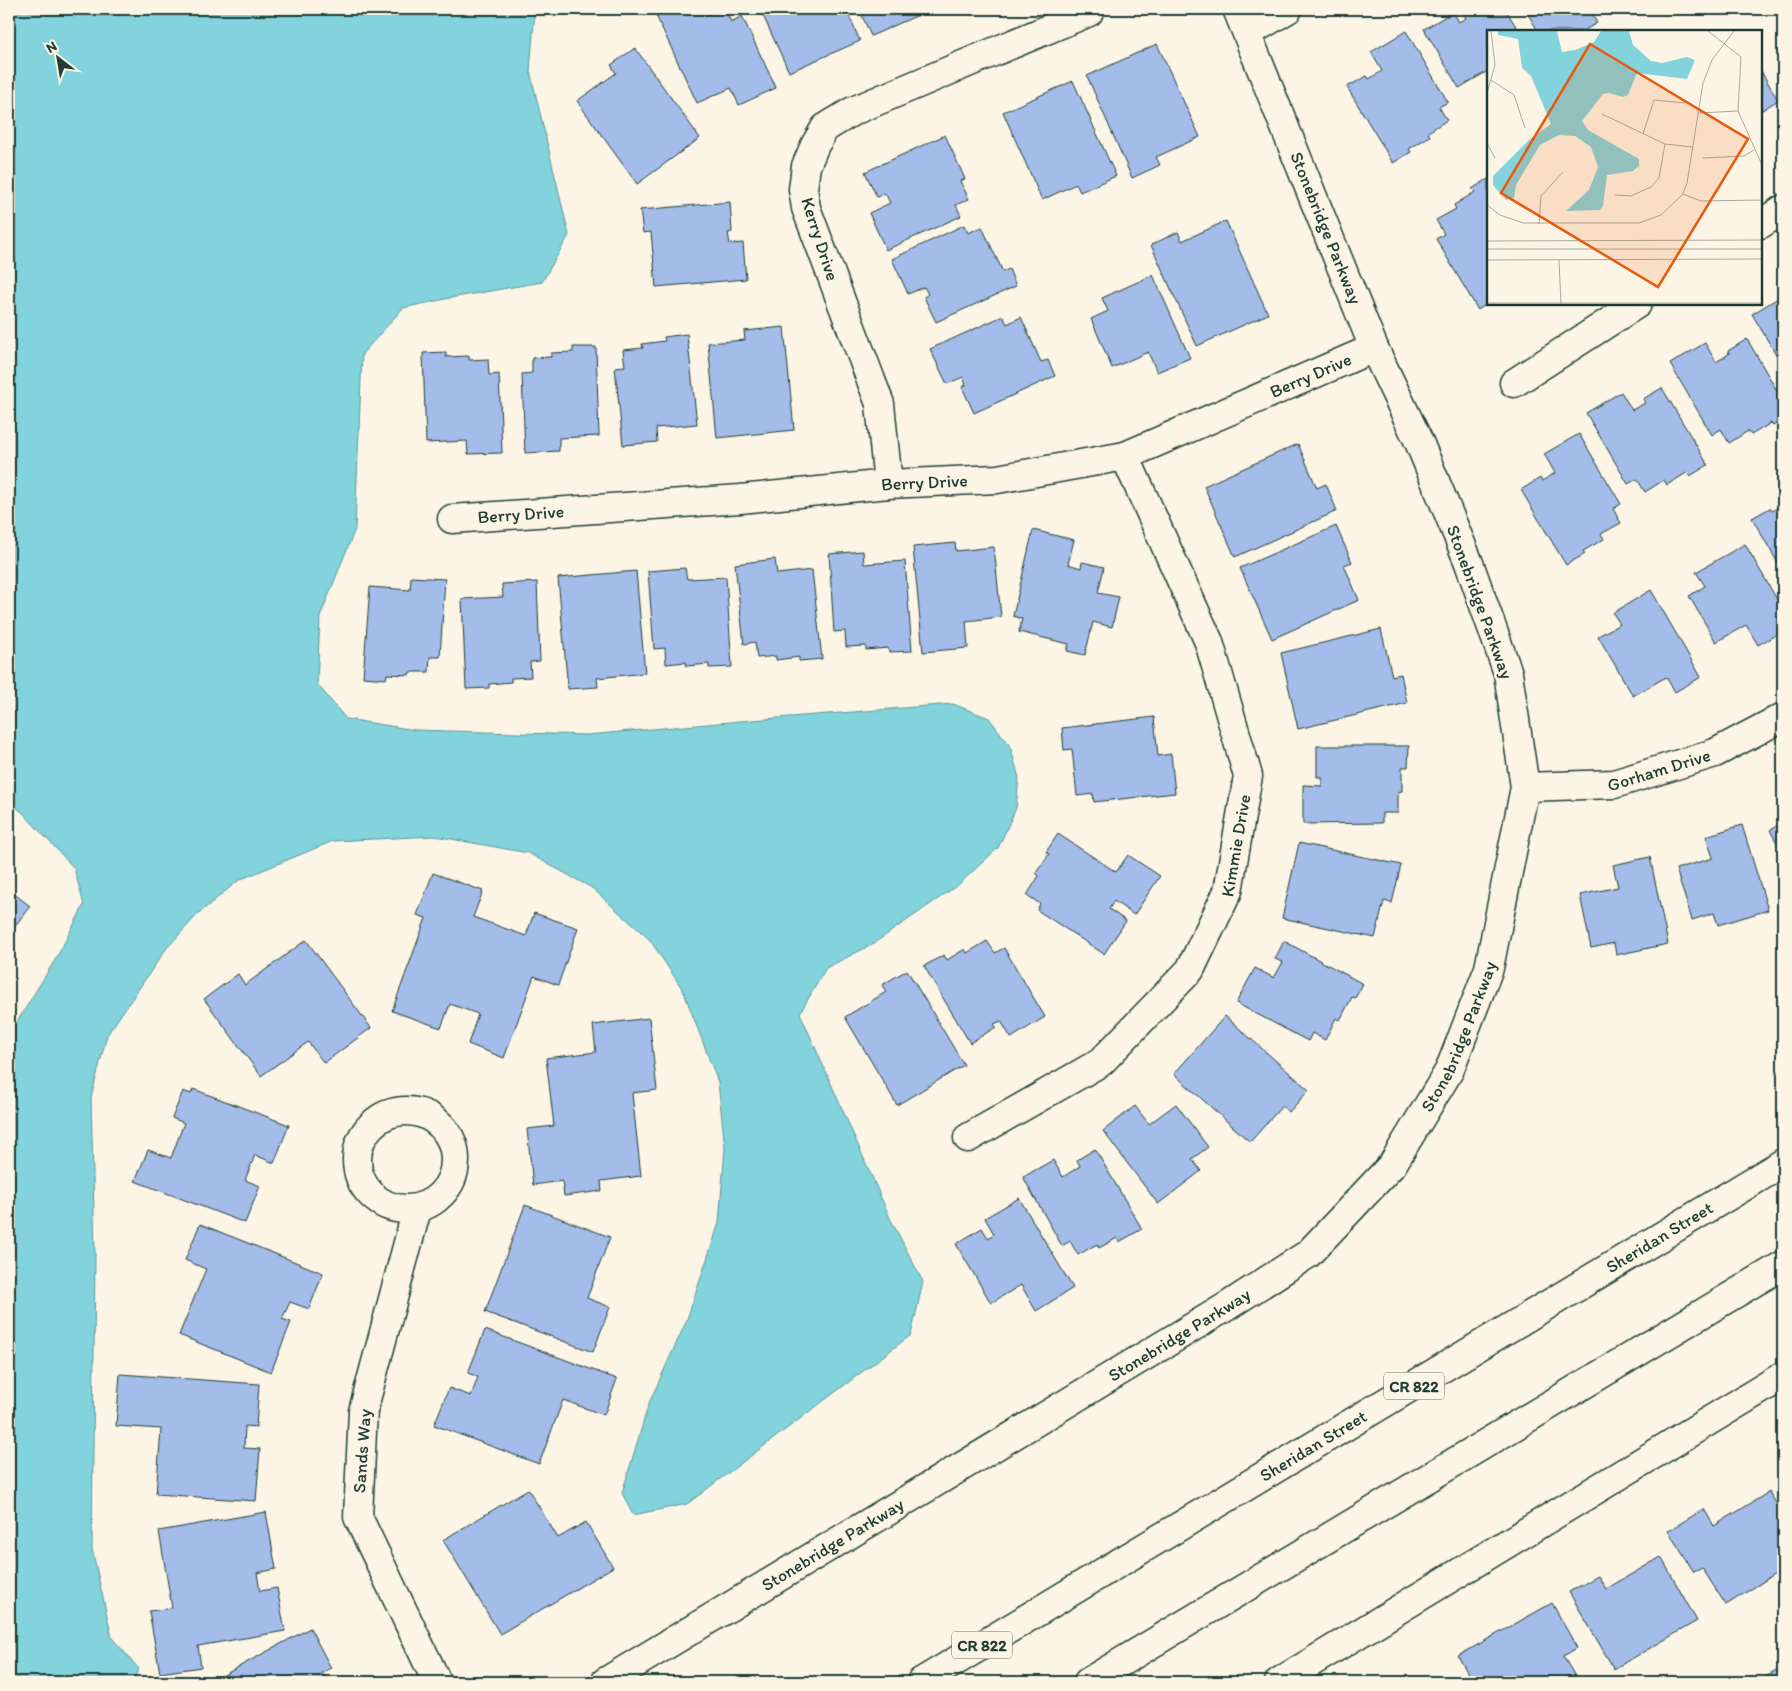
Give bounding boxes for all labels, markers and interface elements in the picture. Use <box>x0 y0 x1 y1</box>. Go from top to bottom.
inset map <box>1487 30 1762 305</box>
north arrow <box>32 32 82 82</box>
text: N <box>43 38 60 57</box>
street label: Stonebridge Parkway <box>1285 149 1367 308</box>
street label: Kerry Drive <box>796 194 844 284</box>
street label: Berry Drive <box>1266 348 1355 403</box>
street label: Berry Drive <box>880 469 968 496</box>
street label: Berry Drive <box>477 500 565 528</box>
street label: Stonebridge Parkway <box>1442 522 1518 683</box>
street label: Gorham Drive <box>1607 744 1713 795</box>
street label: Kimmie Drive <box>1216 793 1256 899</box>
street label: Stonebridge Parkway <box>1416 959 1501 1116</box>
street label: Sheridan Street <box>1602 1197 1717 1278</box>
street label: Stonebridge Parkway <box>1104 1283 1255 1387</box>
road number: CR 822 <box>1384 1372 1444 1400</box>
street label: Sheridan Street <box>1256 1405 1371 1486</box>
street label: Sands Way <box>348 1408 376 1494</box>
street label: Stonebridge Parkway <box>757 1493 908 1596</box>
road number: CR 822 <box>952 1632 1012 1658</box>

